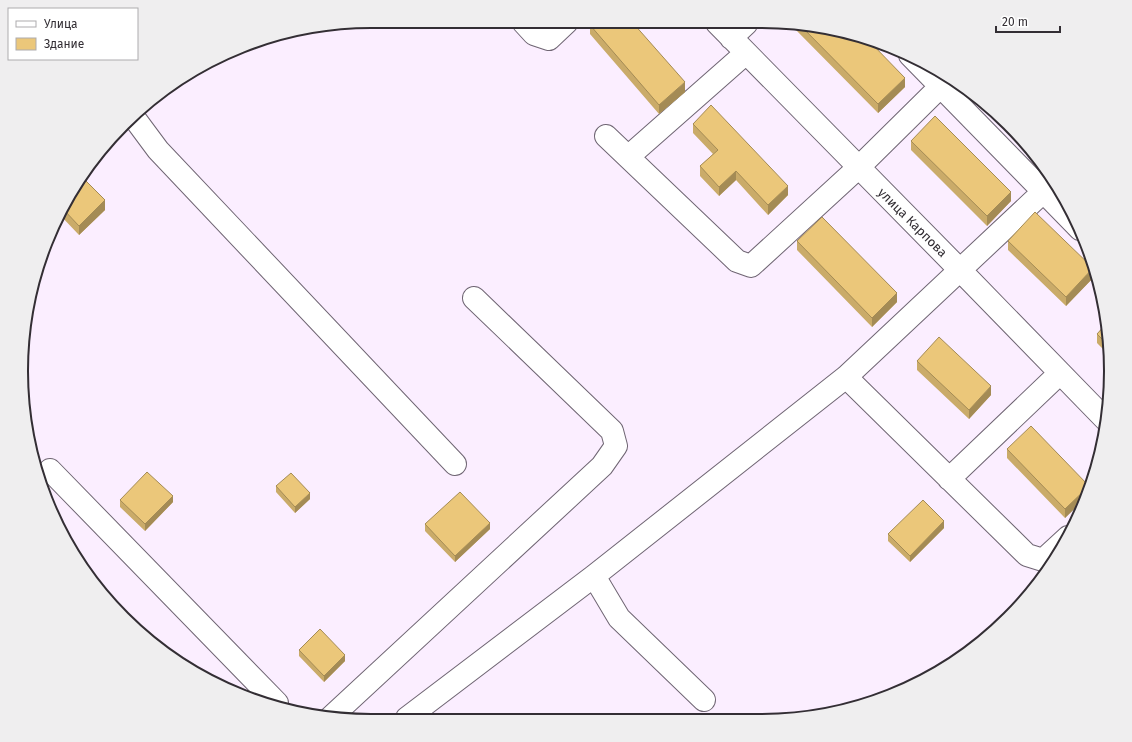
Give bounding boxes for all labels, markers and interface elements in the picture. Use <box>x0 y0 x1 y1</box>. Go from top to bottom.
legend <box>8 8 138 60</box>
scale bar <box>996 8 1060 34</box>
text: 20 m <box>1002 15 1028 29</box>
text: Улица <box>44 17 78 31</box>
text: Здание <box>44 37 84 51</box>
street label: улица Карпова <box>875 185 950 260</box>

